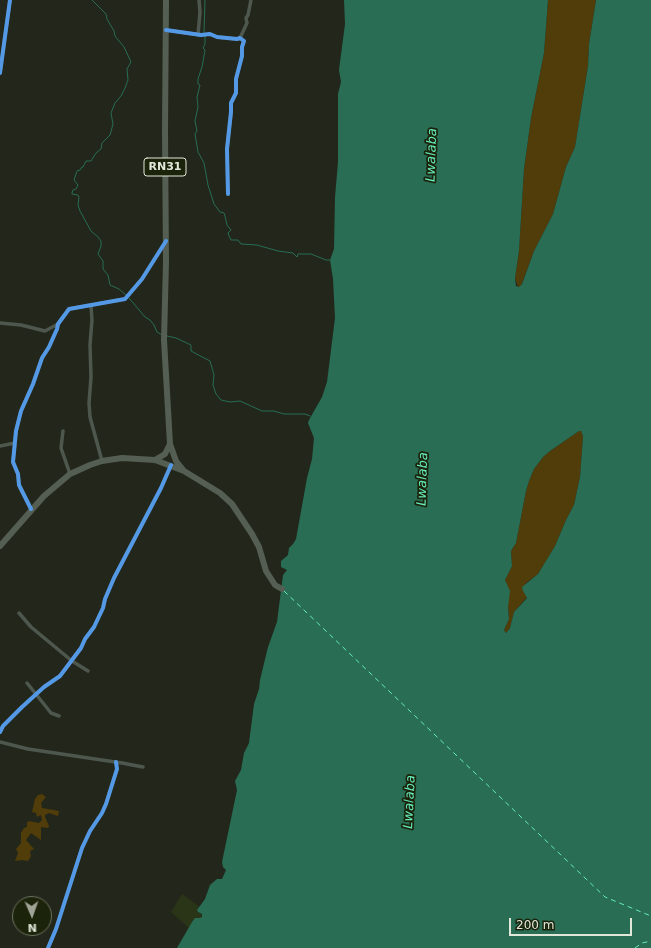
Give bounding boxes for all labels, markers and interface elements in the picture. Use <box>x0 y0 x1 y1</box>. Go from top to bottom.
water label: Lwalaba <box>423 128 441 182</box>
road number: RN31 <box>144 158 186 176</box>
water label: Lwalaba <box>414 452 432 506</box>
water label: Lwalaba <box>401 775 419 829</box>
north arrow <box>12 896 52 936</box>
scale bar <box>511 910 634 936</box>
text: 200 m <box>516 918 554 932</box>
text: N <box>28 921 37 934</box>

